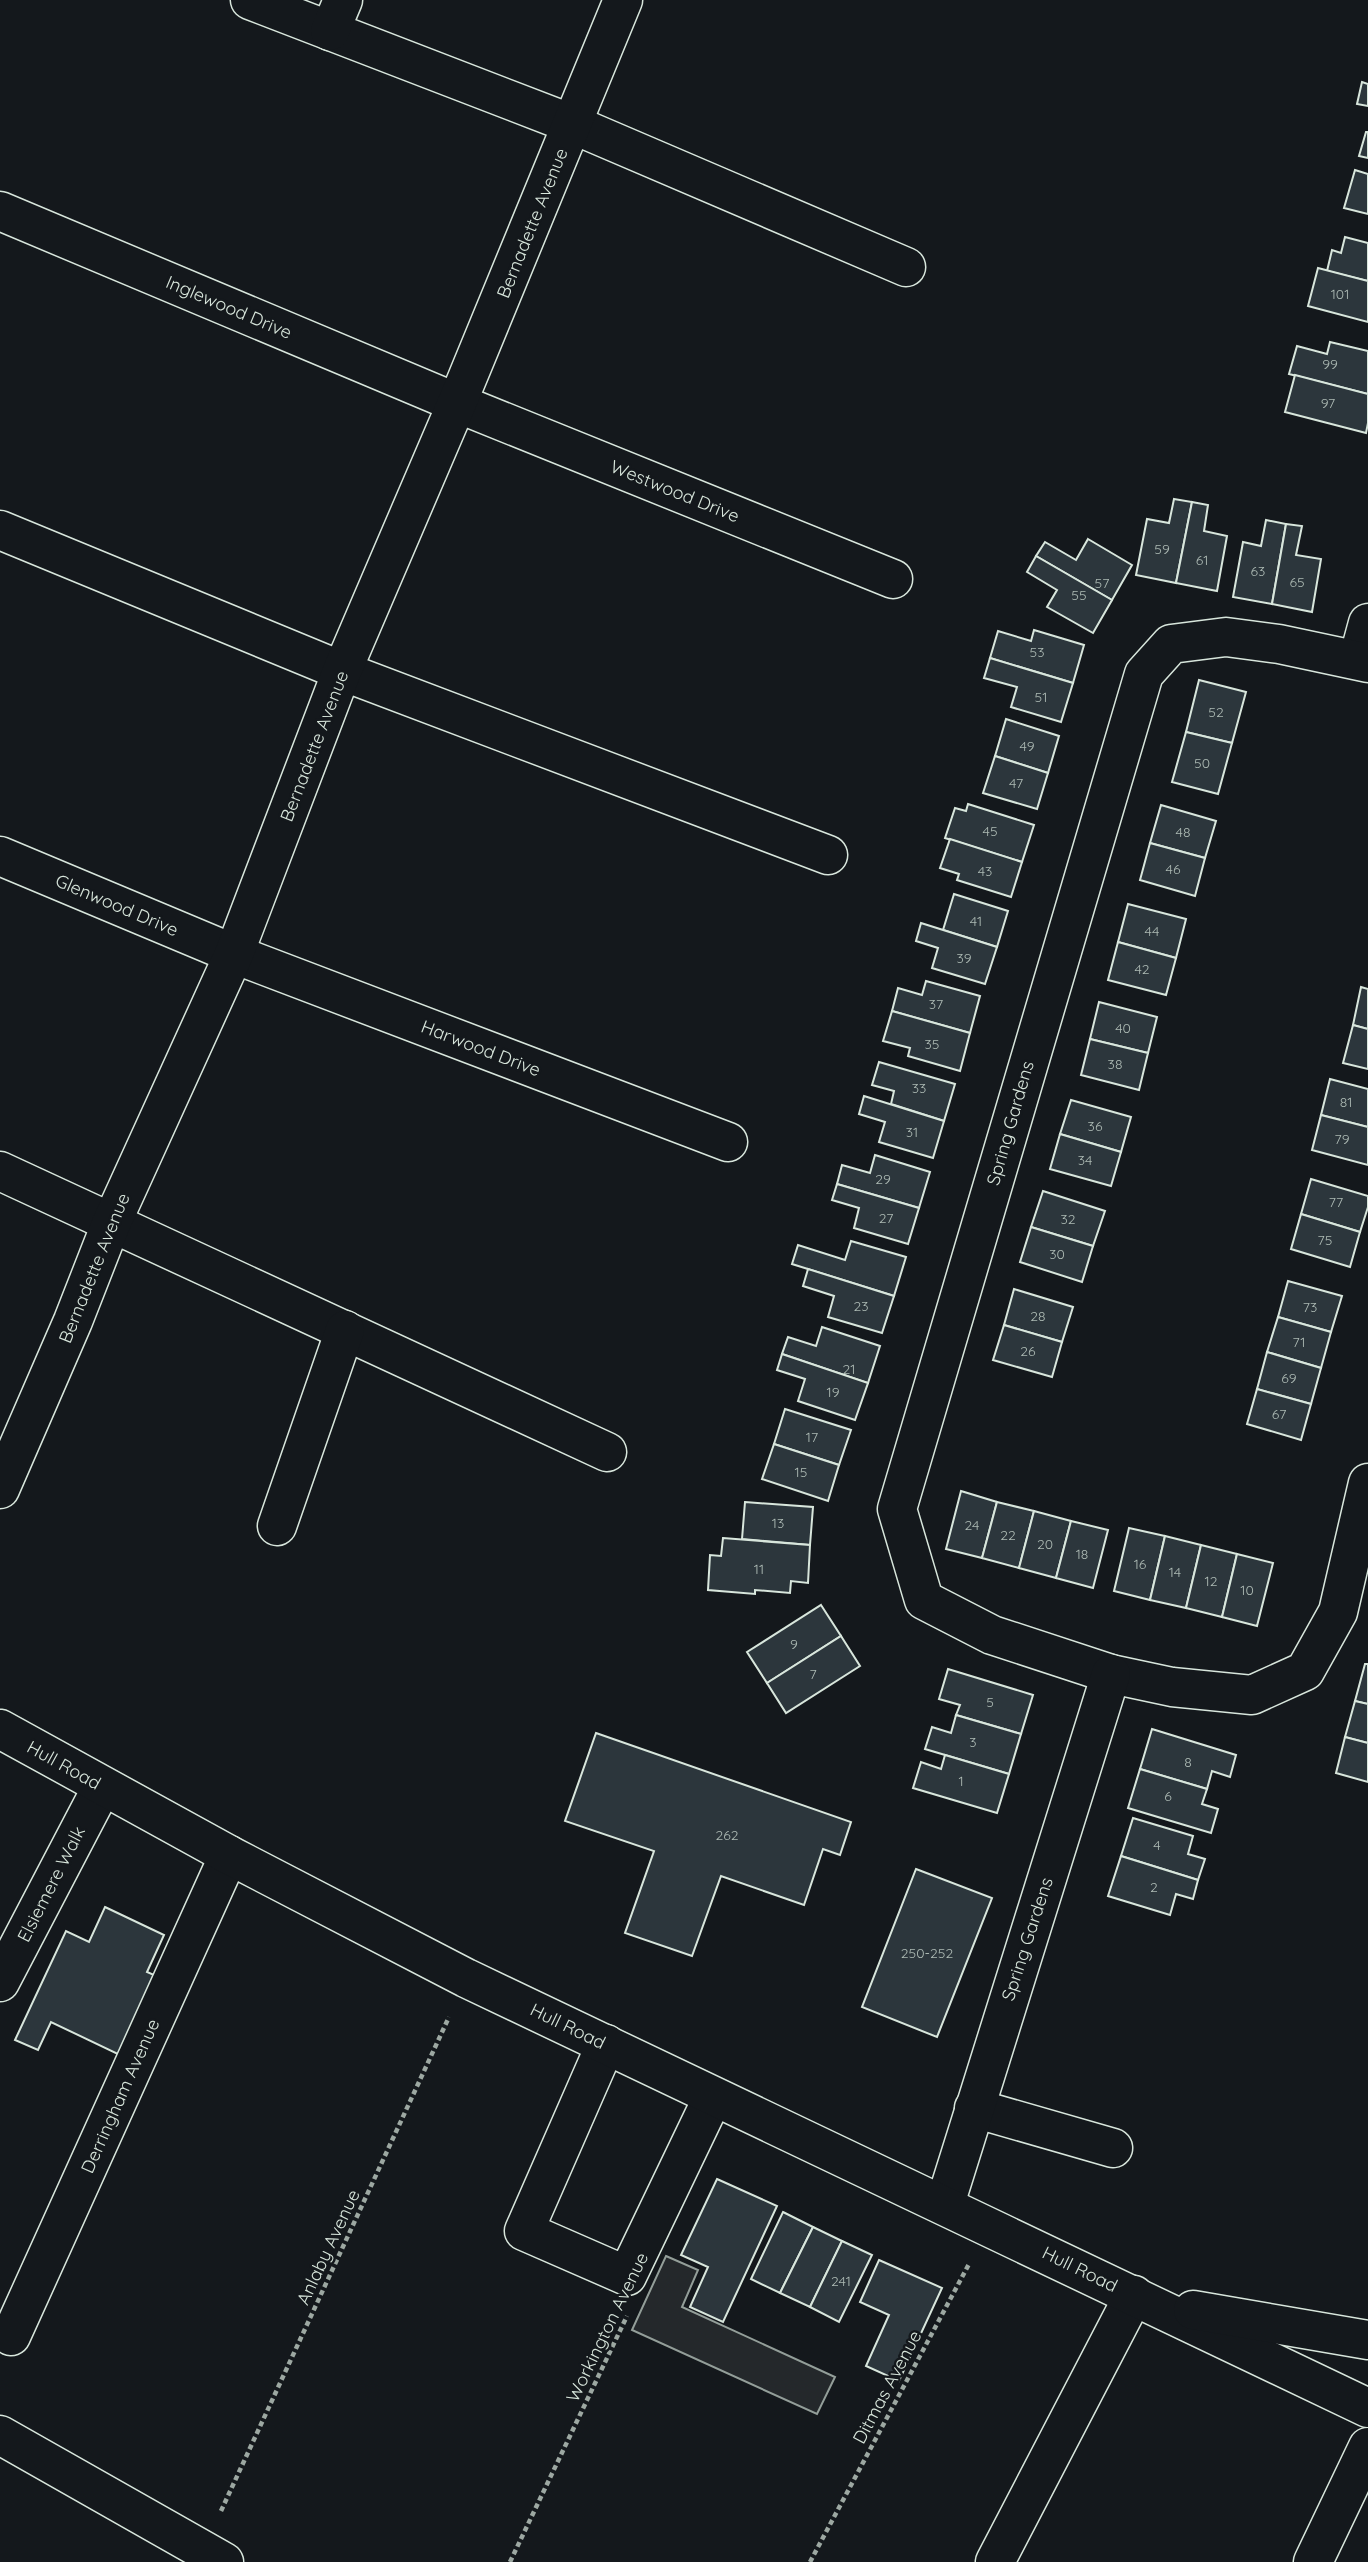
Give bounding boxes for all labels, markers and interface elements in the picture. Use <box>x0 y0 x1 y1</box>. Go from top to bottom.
street label: Bernadette Avenue <box>491 145 573 301</box>
street label: Inglewood Drive <box>163 270 295 344</box>
house number: 101 <box>1331 285 1349 303</box>
house number: 99 <box>1322 355 1338 373</box>
house number: 97 <box>1321 394 1335 412</box>
street label: Westwood Drive <box>607 455 743 527</box>
house number: 59 <box>1154 540 1170 558</box>
house number: 61 <box>1196 551 1208 569</box>
house number: 63 <box>1251 562 1265 580</box>
house number: 65 <box>1289 573 1305 591</box>
house number: 57 <box>1095 574 1109 592</box>
house number: 55 <box>1071 586 1087 604</box>
house number: 53 <box>1030 643 1044 661</box>
street label: Bernadette Avenue <box>275 667 353 825</box>
house number: 51 <box>1035 688 1047 706</box>
house number: 52 <box>1208 703 1224 721</box>
house number: 49 <box>1020 737 1035 755</box>
house number: 50 <box>1194 754 1210 772</box>
house number: 47 <box>1009 774 1023 792</box>
house number: 45 <box>982 822 998 840</box>
house number: 48 <box>1176 823 1190 841</box>
house number: 46 <box>1166 860 1181 878</box>
house number: 43 <box>978 862 992 880</box>
street label: Glenwood Drive <box>52 869 182 941</box>
house number: 41 <box>970 912 982 930</box>
house number: 44 <box>1145 922 1159 940</box>
house number: 39 <box>956 949 972 967</box>
house number: 42 <box>1134 960 1150 978</box>
house number: 37 <box>929 995 943 1013</box>
street label: Harwood Drive <box>418 1015 544 1081</box>
house number: 40 <box>1115 1019 1131 1037</box>
house number: 35 <box>925 1035 939 1053</box>
house number: 38 <box>1108 1055 1122 1073</box>
street label: Spring Gardens <box>981 1058 1039 1188</box>
house number: 33 <box>912 1079 926 1097</box>
house number: 81 <box>1340 1093 1352 1111</box>
house number: 36 <box>1088 1117 1103 1135</box>
house number: 31 <box>906 1123 918 1141</box>
house number: 79 <box>1335 1130 1350 1148</box>
house number: 34 <box>1078 1151 1092 1169</box>
house number: 29 <box>875 1170 891 1188</box>
street label: Bernadette Avenue <box>53 1190 135 1346</box>
house number: 77 <box>1329 1193 1343 1211</box>
house number: 27 <box>879 1209 893 1227</box>
house number: 32 <box>1060 1210 1076 1228</box>
house number: 75 <box>1318 1231 1332 1249</box>
house number: 30 <box>1049 1245 1065 1263</box>
house number: 23 <box>853 1297 869 1315</box>
house number: 73 <box>1303 1298 1317 1316</box>
house number: 28 <box>1030 1307 1046 1325</box>
house number: 71 <box>1292 1333 1306 1351</box>
house number: 26 <box>1020 1342 1036 1360</box>
house number: 21 <box>843 1360 855 1378</box>
house number: 69 <box>1281 1369 1297 1387</box>
house number: 19 <box>827 1383 840 1401</box>
house number: 67 <box>1272 1405 1286 1423</box>
house number: 17 <box>806 1428 818 1446</box>
house number: 15 <box>795 1463 807 1481</box>
house number: 13 <box>772 1514 784 1532</box>
house number: 24 <box>965 1516 979 1534</box>
house number: 22 <box>1000 1526 1016 1544</box>
house number: 20 <box>1037 1535 1053 1553</box>
house number: 18 <box>1076 1545 1088 1563</box>
house number: 16 <box>1134 1555 1147 1573</box>
house number: 11 <box>754 1560 764 1578</box>
house number: 14 <box>1169 1563 1181 1581</box>
house number: 12 <box>1205 1572 1218 1590</box>
house number: 10 <box>1240 1581 1254 1599</box>
house number: 9 <box>790 1635 798 1653</box>
house number: 7 <box>809 1665 817 1683</box>
house number: 5 <box>986 1693 994 1711</box>
house number: 3 <box>969 1733 977 1751</box>
street label: Hull Road <box>23 1735 105 1795</box>
house number: 8 <box>1184 1753 1192 1771</box>
house number: 1 <box>958 1772 964 1790</box>
house number: 6 <box>1164 1787 1172 1805</box>
street label: Elsiemere Walk <box>12 1822 90 1946</box>
house number: 262 <box>715 1826 739 1844</box>
house number: 4 <box>1153 1836 1161 1854</box>
street label: Spring Gardens <box>996 1874 1058 2004</box>
house number: 2 <box>1150 1878 1158 1896</box>
house number: 250-252 <box>901 1944 953 1962</box>
street label: Hull Road <box>527 1998 609 2054</box>
street label: Derringham Avenue <box>76 2015 164 2177</box>
street label: Anlaby Avenue <box>291 2186 365 2308</box>
street label: Hull Road <box>1039 2241 1121 2297</box>
street label: Workington Avenue <box>561 2248 653 2406</box>
house number: 241 <box>831 2272 851 2290</box>
street label: Ditmas Avenue <box>847 2326 927 2448</box>

